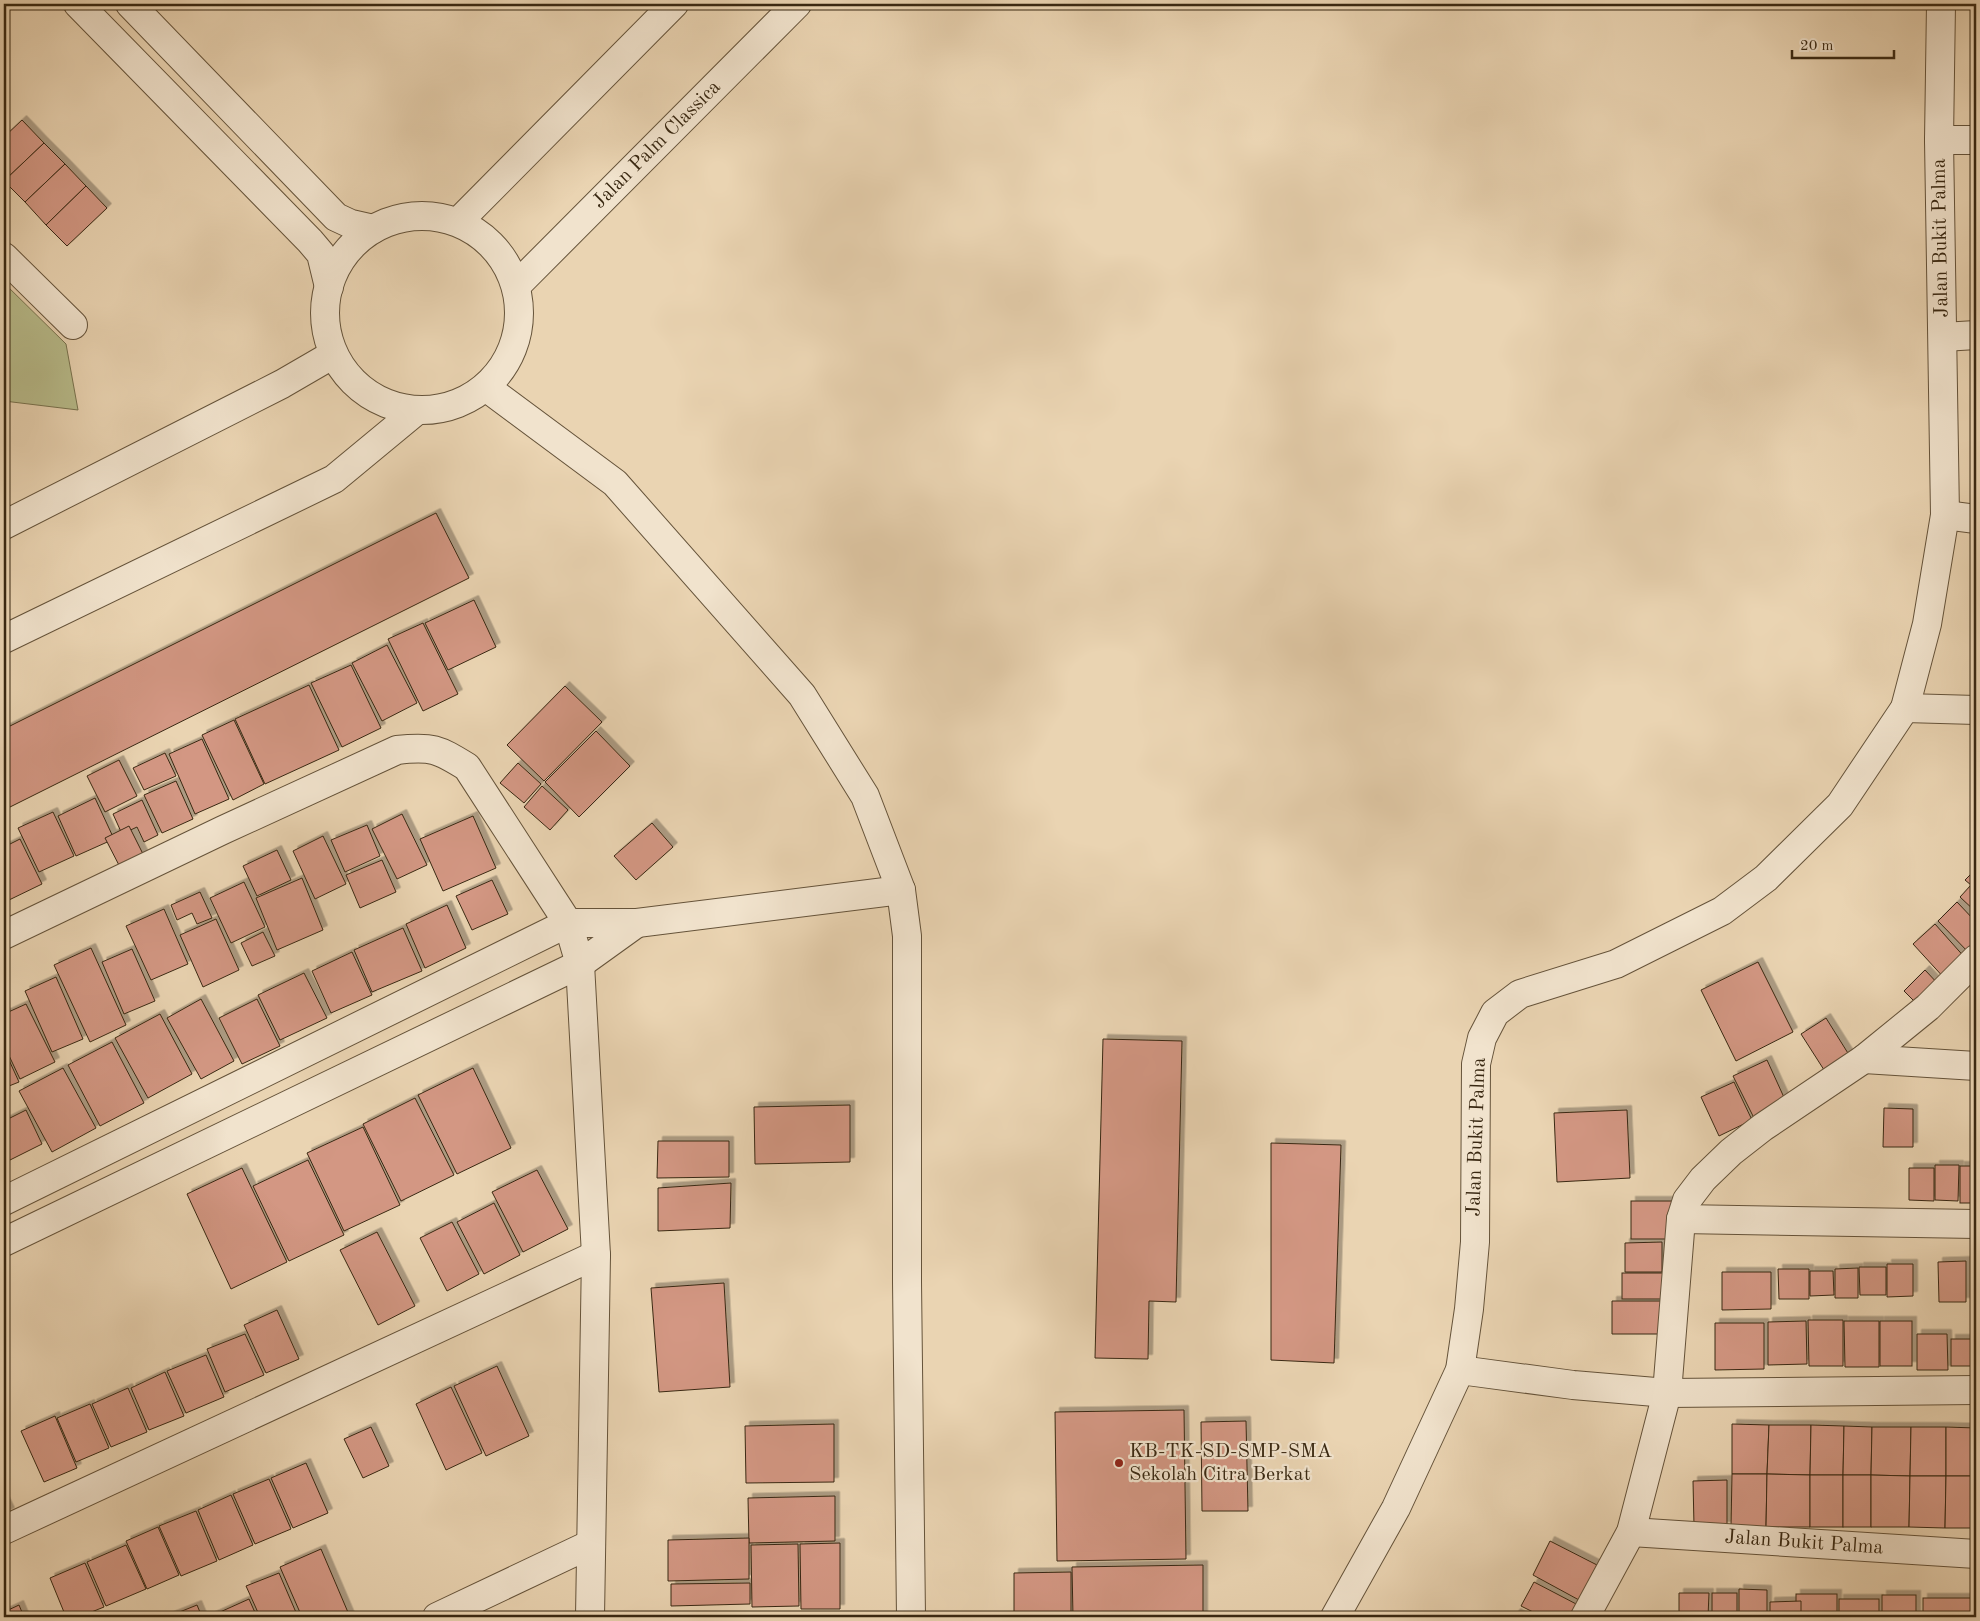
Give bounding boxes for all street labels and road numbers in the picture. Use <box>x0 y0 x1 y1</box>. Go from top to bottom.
street label: Jalan Palm Classica <box>589 77 725 213</box>
street label: Jalan Bukit Palma <box>1930 158 1952 318</box>
street label: Jalan Bukit Palma <box>1464 1057 1490 1217</box>
street label: Jalan Bukit Palma <box>1724 1527 1884 1559</box>

